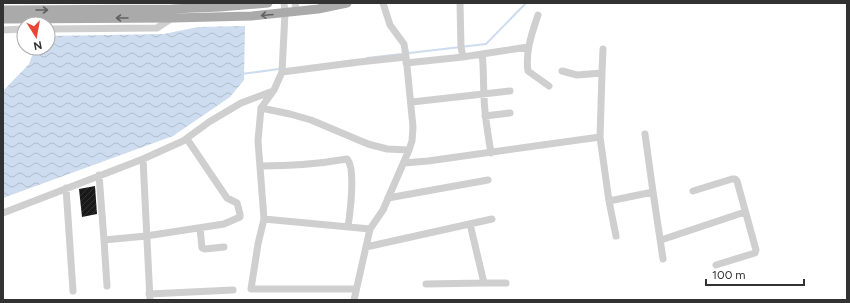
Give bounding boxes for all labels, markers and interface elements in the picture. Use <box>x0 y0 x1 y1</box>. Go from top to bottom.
one-way arrow <box>35 6 48 14</box>
one-way arrow <box>261 11 274 18</box>
one-way arrow <box>116 15 129 22</box>
north arrow <box>16 16 56 56</box>
text: N <box>32 38 43 53</box>
scale bar <box>706 261 804 287</box>
text: 100 m <box>712 268 746 282</box>

